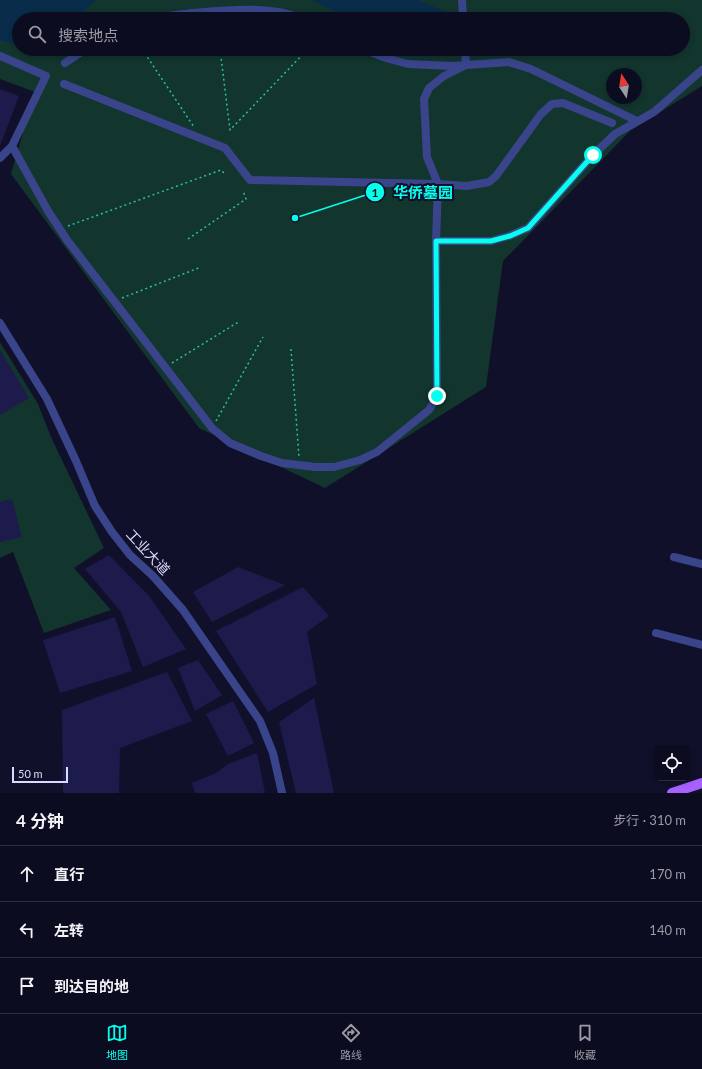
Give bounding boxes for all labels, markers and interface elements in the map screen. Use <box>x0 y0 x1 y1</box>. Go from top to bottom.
search box <box>12 12 690 56</box>
icon: search <box>26 23 48 45</box>
text: 搜索地点 <box>58 26 118 44</box>
north arrow <box>606 68 642 104</box>
route start <box>584 146 602 164</box>
callout: 华侨墓园 <box>365 179 461 206</box>
text: 华侨墓园 <box>393 183 453 201</box>
text: 1 <box>372 185 379 200</box>
route end <box>428 387 446 405</box>
street label: 工业大道 <box>123 525 174 578</box>
map controls <box>654 745 690 781</box>
button: locate <box>654 745 690 781</box>
scale bar <box>12 765 68 784</box>
text: 50 m <box>18 767 43 780</box>
text: 4 分钟 <box>16 810 64 831</box>
text: 步行 · 310 m <box>613 812 686 828</box>
icon: ahead <box>16 863 38 885</box>
text: 直行 <box>54 865 84 883</box>
text: 170 m <box>649 866 686 882</box>
icon: left <box>16 919 38 941</box>
text: 左转 <box>54 921 84 939</box>
text: 140 m <box>649 922 686 938</box>
icon: arrive <box>16 975 38 997</box>
text: 到达目的地 <box>54 977 129 995</box>
tab: 地图 <box>106 1022 128 1062</box>
tab: 路线 <box>340 1022 362 1062</box>
tab: 收藏 <box>574 1022 596 1062</box>

